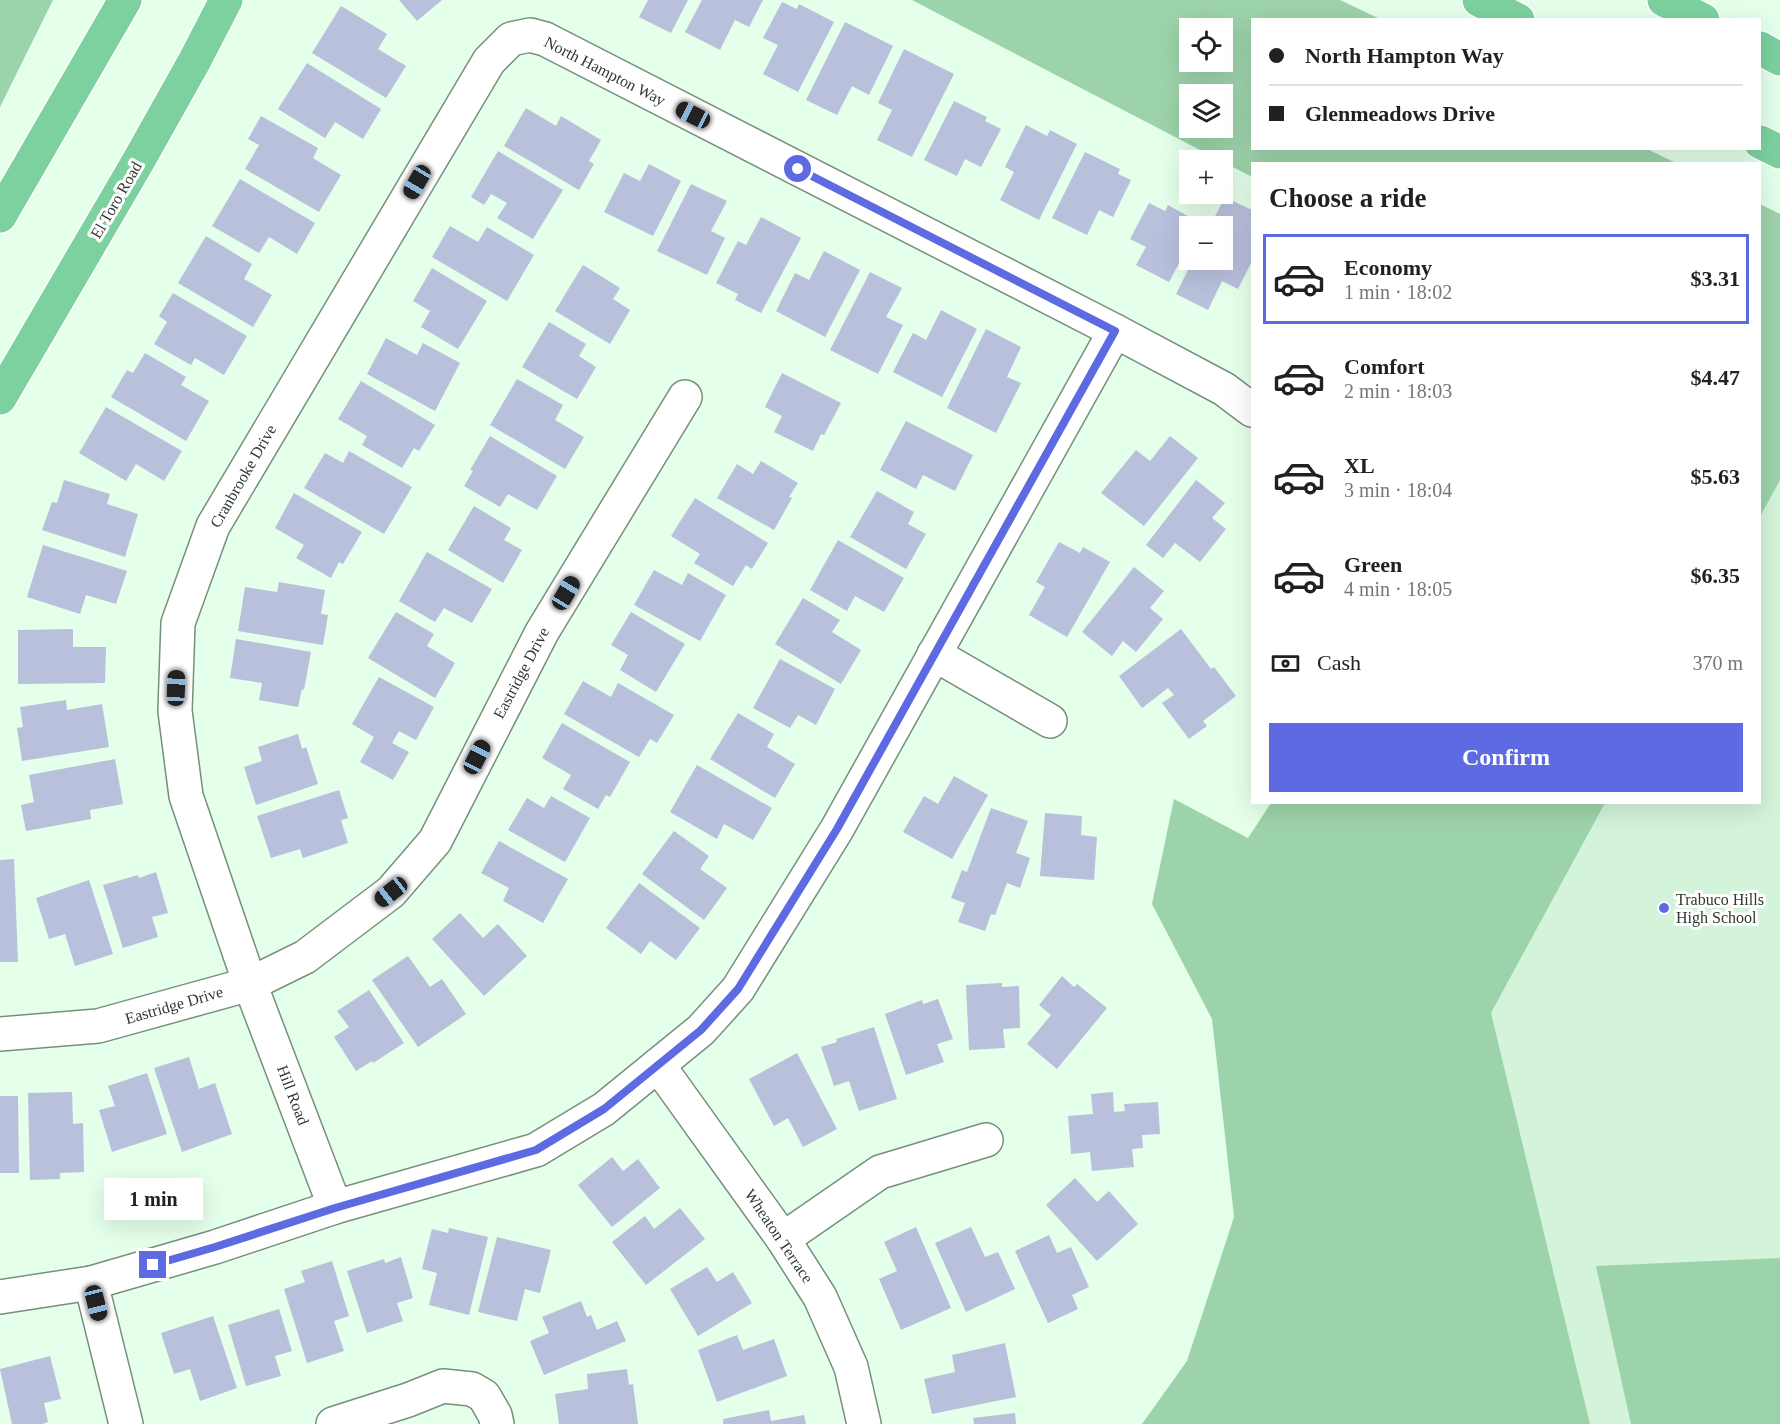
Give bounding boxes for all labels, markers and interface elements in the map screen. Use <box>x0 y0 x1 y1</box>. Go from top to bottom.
map controls <box>1179 18 1233 270</box>
button: locate <box>1179 18 1233 72</box>
street label: North Hampton Way <box>541 33 668 110</box>
text: North Hampton Way <box>1305 43 1504 68</box>
button: layers <box>1179 84 1233 138</box>
car <box>673 99 713 131</box>
text: Glenmeadows Drive <box>1305 101 1495 126</box>
button: + <box>1179 150 1233 204</box>
route start <box>784 155 811 182</box>
street label: El Toro Road <box>87 159 145 241</box>
car <box>400 162 434 202</box>
text: Choose a ride <box>1269 183 1427 213</box>
button: − <box>1179 216 1233 270</box>
icon: car <box>1272 252 1326 306</box>
text: Economy <box>1344 255 1432 280</box>
text: $3.31 <box>1691 266 1740 291</box>
text: 1 min · 18:02 <box>1344 281 1452 303</box>
icon: car <box>1272 351 1326 405</box>
text: Comfort <box>1344 354 1425 379</box>
text: $4.47 <box>1691 365 1740 390</box>
text: 2 min · 18:03 <box>1344 380 1452 402</box>
street label: Cranbrooke Drive <box>207 422 279 530</box>
icon: car <box>1272 450 1326 504</box>
text: XL <box>1344 453 1375 478</box>
text: $5.63 <box>1691 464 1740 489</box>
text: 3 min · 18:04 <box>1344 479 1452 501</box>
icon: car <box>1272 549 1326 603</box>
text: Green <box>1344 552 1402 577</box>
text: $6.35 <box>1691 563 1740 588</box>
car <box>549 573 583 613</box>
text: 4 min · 18:05 <box>1344 578 1452 600</box>
street label: Eastridge Drive <box>490 624 553 722</box>
icon: cash <box>1269 647 1302 680</box>
text: Cash <box>1317 650 1361 675</box>
text: 370 m <box>1692 652 1743 674</box>
car <box>166 670 186 706</box>
button: Confirm <box>1269 723 1743 792</box>
car <box>461 737 493 777</box>
car <box>371 874 411 910</box>
place label: Trabuco Hills High School <box>1676 891 1764 927</box>
marker: Trabuco Hills High School <box>1657 901 1671 915</box>
street label: Eastridge Drive <box>123 983 225 1028</box>
street label: Hill Road <box>274 1063 312 1127</box>
callout: 1 min <box>104 1178 202 1220</box>
street label: Wheaton Terrace <box>741 1186 817 1286</box>
text: 1 min <box>129 1188 178 1210</box>
route end <box>139 1251 166 1278</box>
car <box>83 1283 109 1323</box>

